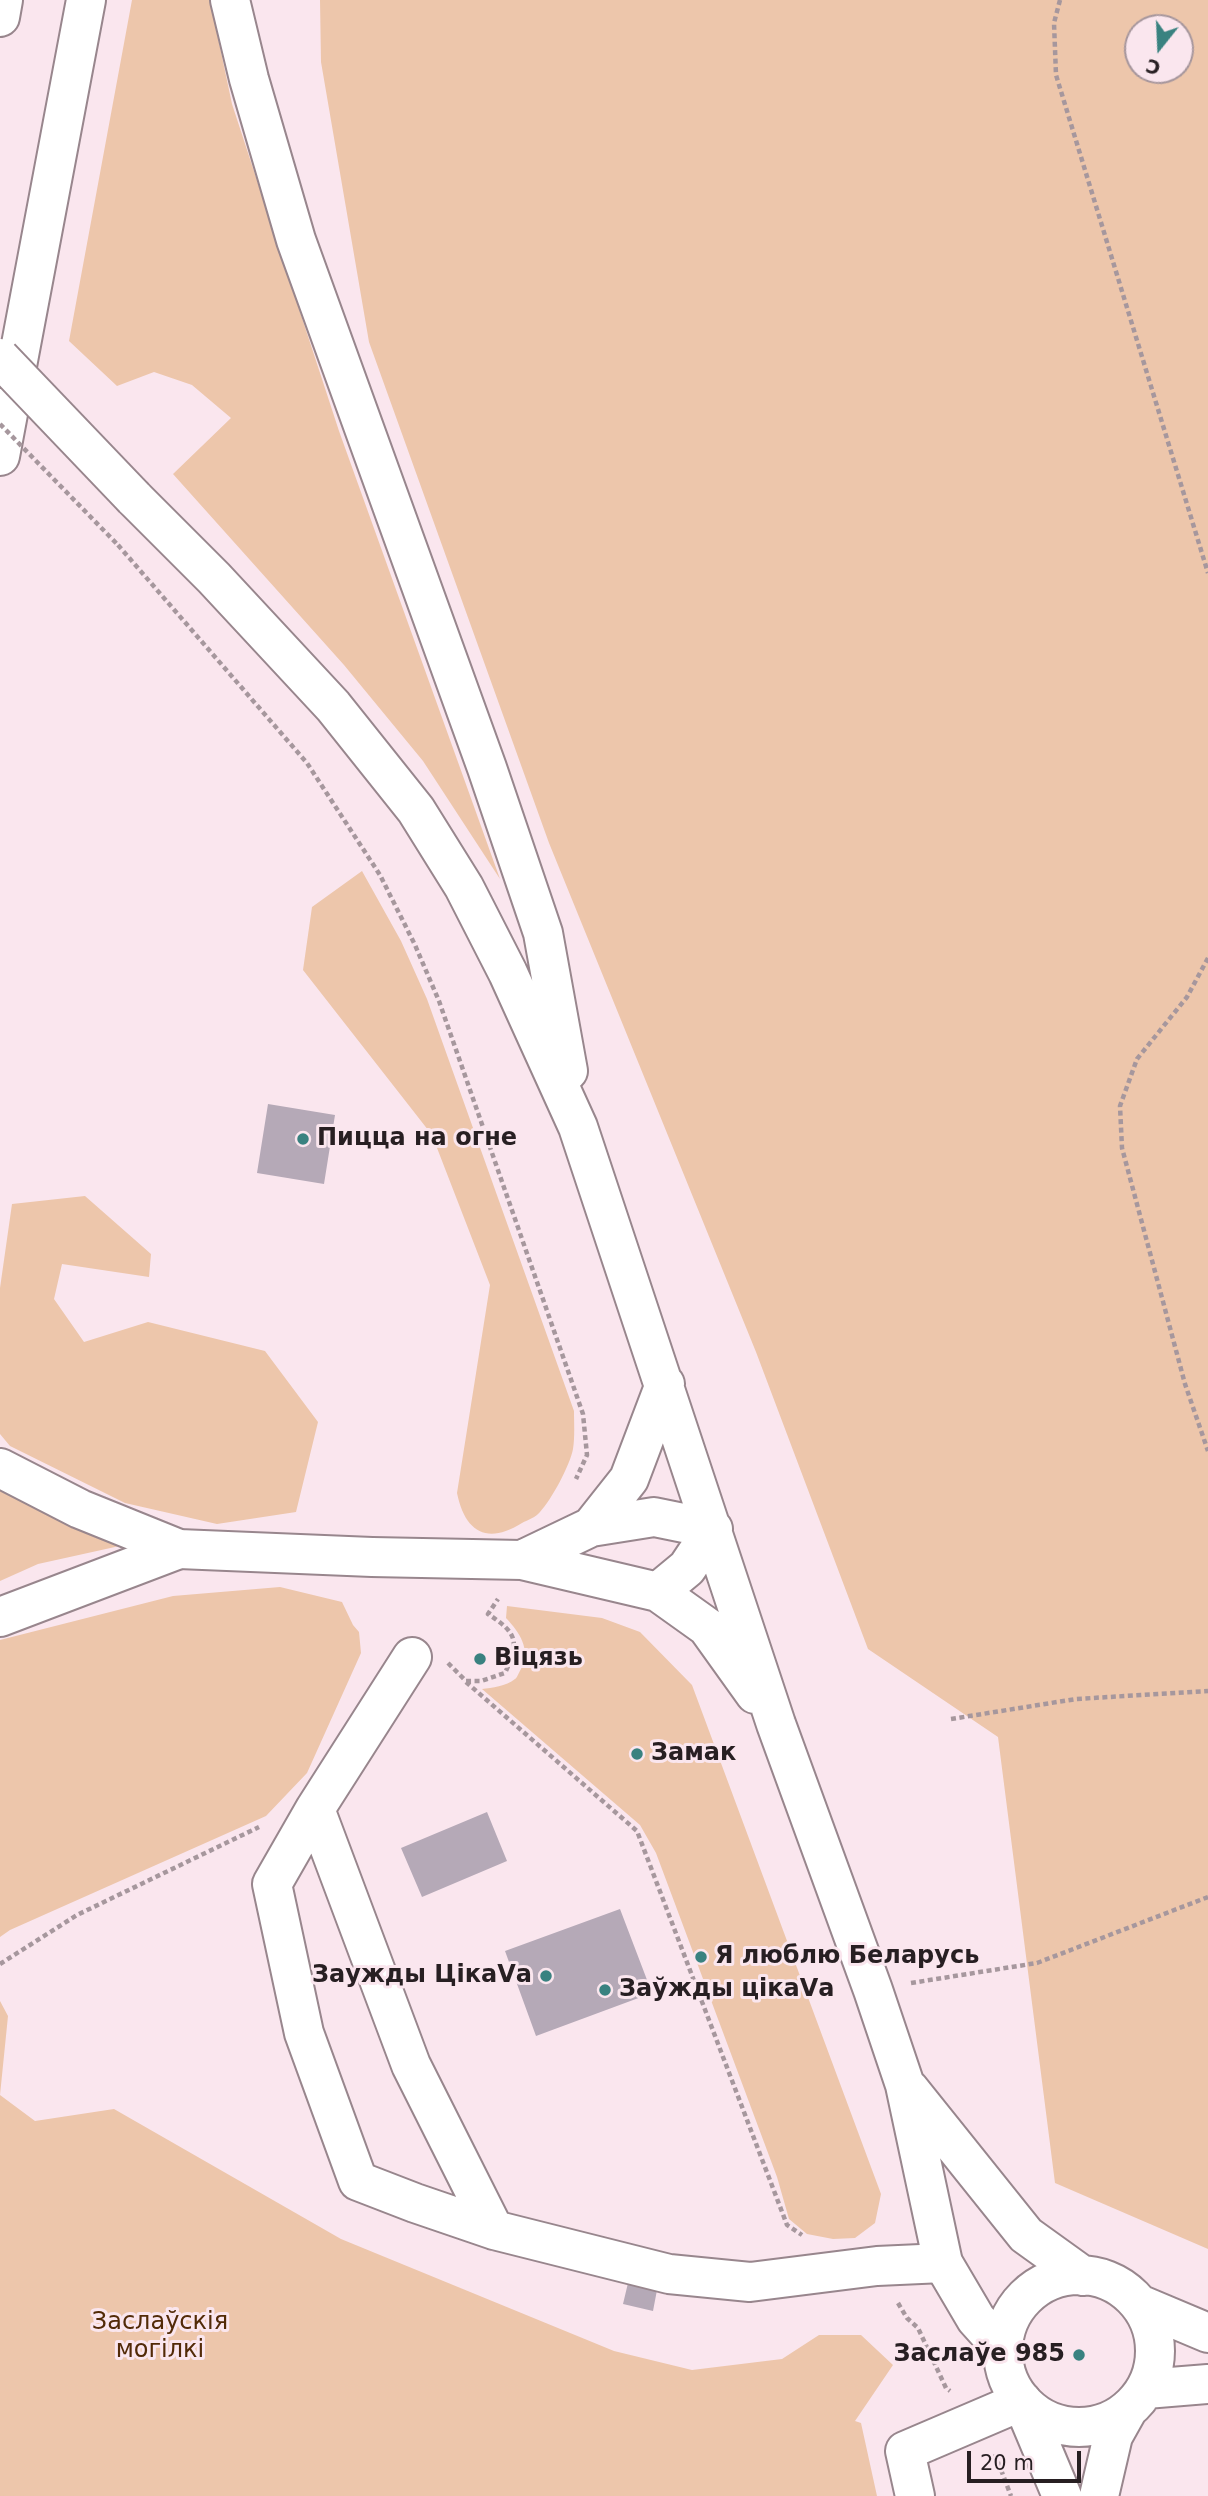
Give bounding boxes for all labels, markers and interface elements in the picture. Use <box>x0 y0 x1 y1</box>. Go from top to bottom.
north arrow <box>1124 14 1194 84</box>
text: С <box>1143 54 1163 80</box>
place label: Пицца на огне <box>317 1125 517 1153</box>
marker: Пицца на огне <box>295 1131 311 1147</box>
place label: Віцязь <box>494 1645 583 1673</box>
marker: Віцязь <box>472 1651 488 1667</box>
place label: Замак <box>651 1740 736 1768</box>
marker: Замак <box>629 1746 645 1762</box>
place label: Я люблю Беларусь <box>715 1943 979 1971</box>
marker: Я люблю Беларусь <box>693 1949 709 1965</box>
place label: Заужды ЦікаVа <box>312 1962 532 1990</box>
marker: Заужды ЦікаVа <box>538 1968 554 1984</box>
place label: Заўжды цікаVа <box>619 1976 834 2004</box>
marker: Заўжды цікаVа <box>597 1982 613 1998</box>
park label: Заслаўскія могілкі <box>92 2309 228 2365</box>
place label: Заслаўе 985 <box>893 2341 1065 2369</box>
marker: Заслаўе 985 <box>1071 2347 1087 2363</box>
scale bar <box>970 2436 1084 2480</box>
text: 20 m <box>980 2451 1034 2475</box>

